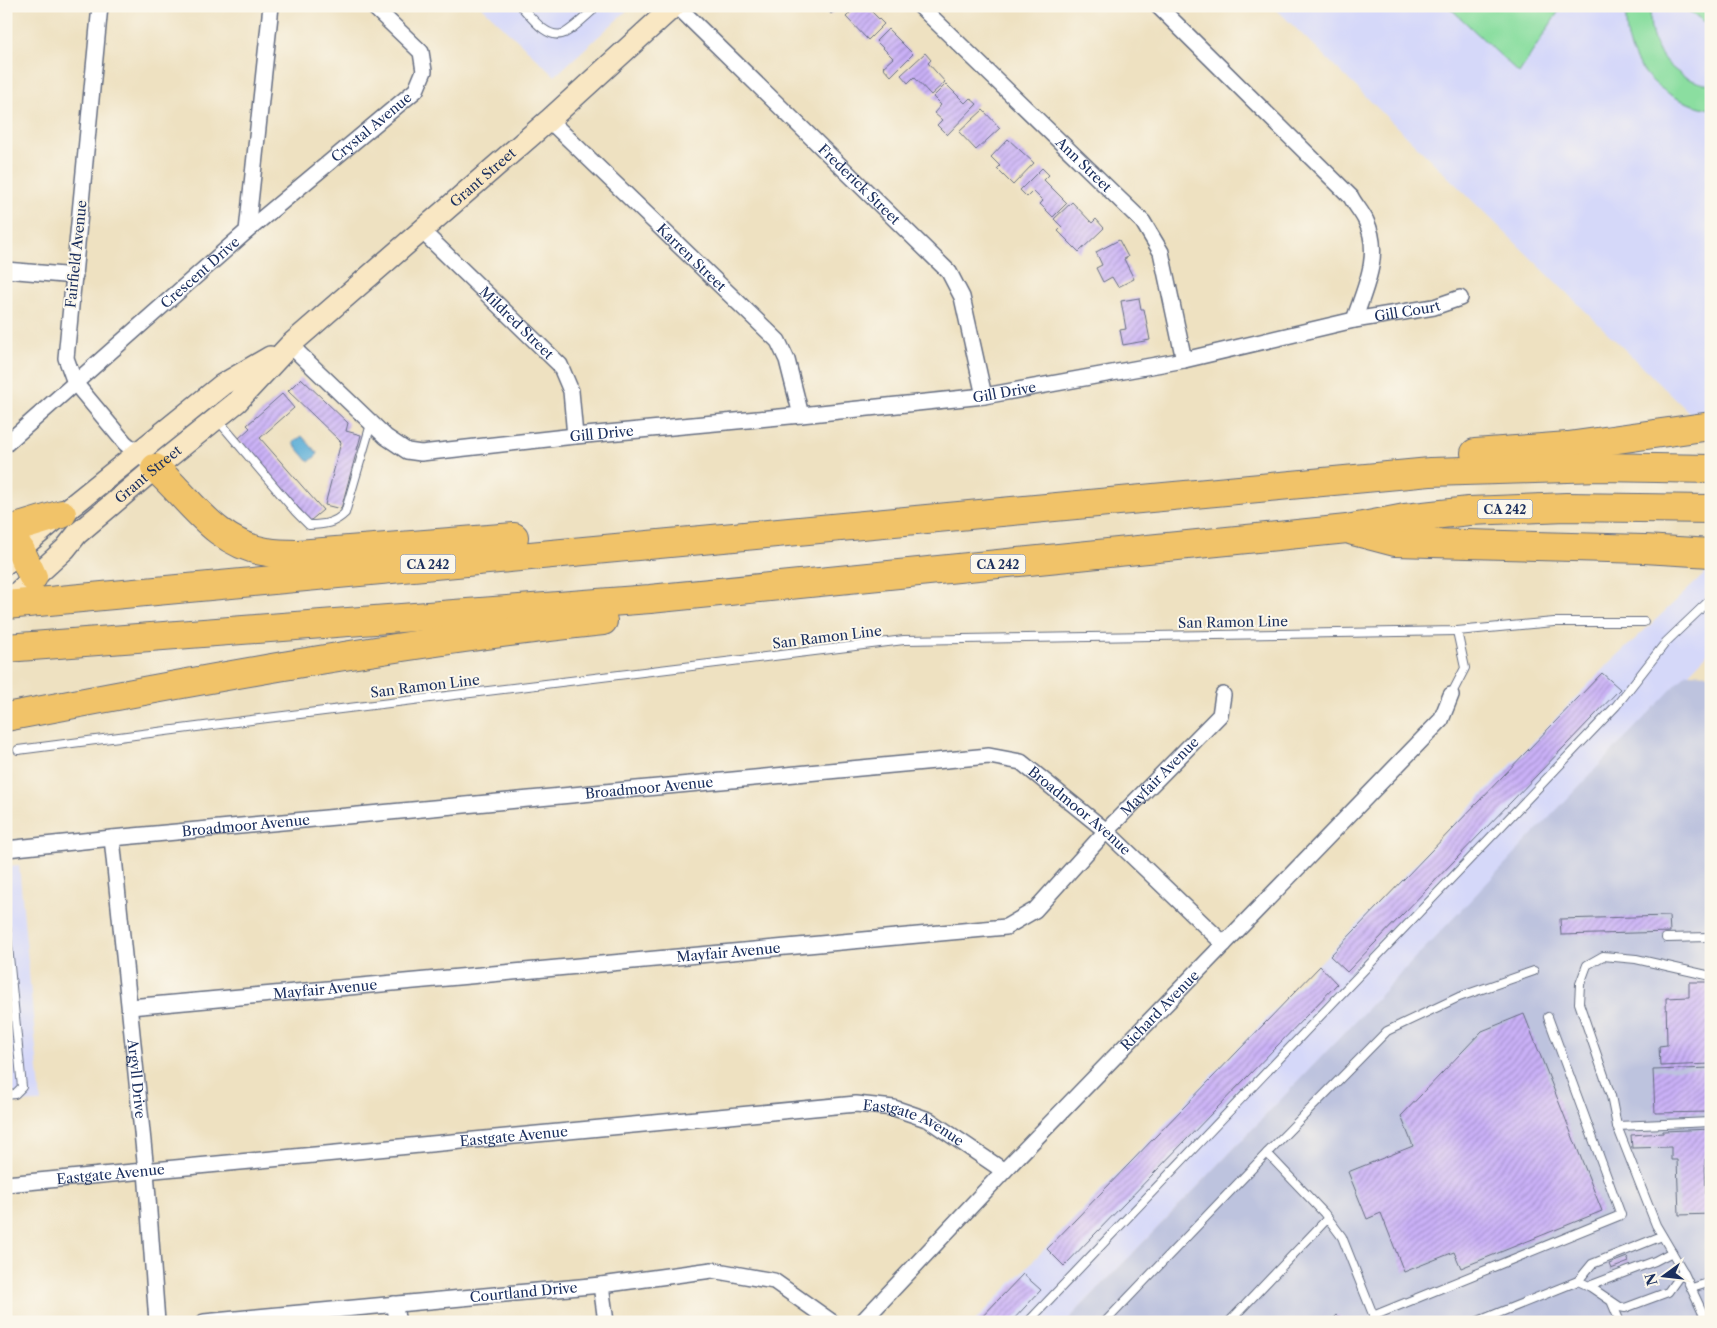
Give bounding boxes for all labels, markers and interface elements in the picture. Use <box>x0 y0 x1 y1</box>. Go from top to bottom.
street label: Crystal Avenue <box>327 88 416 166</box>
street label: Ann Street <box>1051 133 1116 196</box>
street label: Frederick Street <box>814 140 904 228</box>
street label: Grant Street <box>446 144 520 211</box>
street label: Fairfield Avenue <box>61 199 91 309</box>
street label: Karren Street <box>653 220 730 295</box>
street label: Crescent Drive <box>157 233 243 312</box>
street label: Mildred Street <box>476 283 558 363</box>
street label: Gill Court <box>1373 296 1443 326</box>
street label: Gill Drive <box>972 378 1038 406</box>
street label: Gill Drive <box>569 422 634 445</box>
street label: Grant Street <box>111 441 185 507</box>
road number: CA 242 <box>1478 499 1532 518</box>
road number: CA 242 <box>400 554 456 574</box>
road number: CA 242 <box>970 554 1026 574</box>
street label: San Ramon Line <box>1178 612 1288 632</box>
street label: San Ramon Line <box>771 621 883 653</box>
street label: San Ramon Line <box>369 670 481 702</box>
street label: Mayfair Avenue <box>1117 733 1203 820</box>
street label: Broadmoor Avenue <box>1024 762 1135 859</box>
street label: Broadmoor Avenue <box>584 773 714 803</box>
street label: Broadmoor Avenue <box>181 811 311 840</box>
street label: Mayfair Avenue <box>676 939 781 966</box>
street label: Richard Avenue <box>1117 966 1203 1054</box>
street label: Mayfair Avenue <box>273 975 378 1003</box>
street label: Argyll Drive <box>123 1037 150 1120</box>
street label: Eastgate Avenue <box>862 1096 968 1150</box>
street label: Eastgate Avenue <box>459 1122 569 1150</box>
street label: Eastgate Avenue <box>56 1160 166 1188</box>
north arrow <box>1640 1250 1690 1300</box>
text: N <box>1641 1271 1662 1288</box>
street label: Courtland Drive <box>469 1278 578 1306</box>

